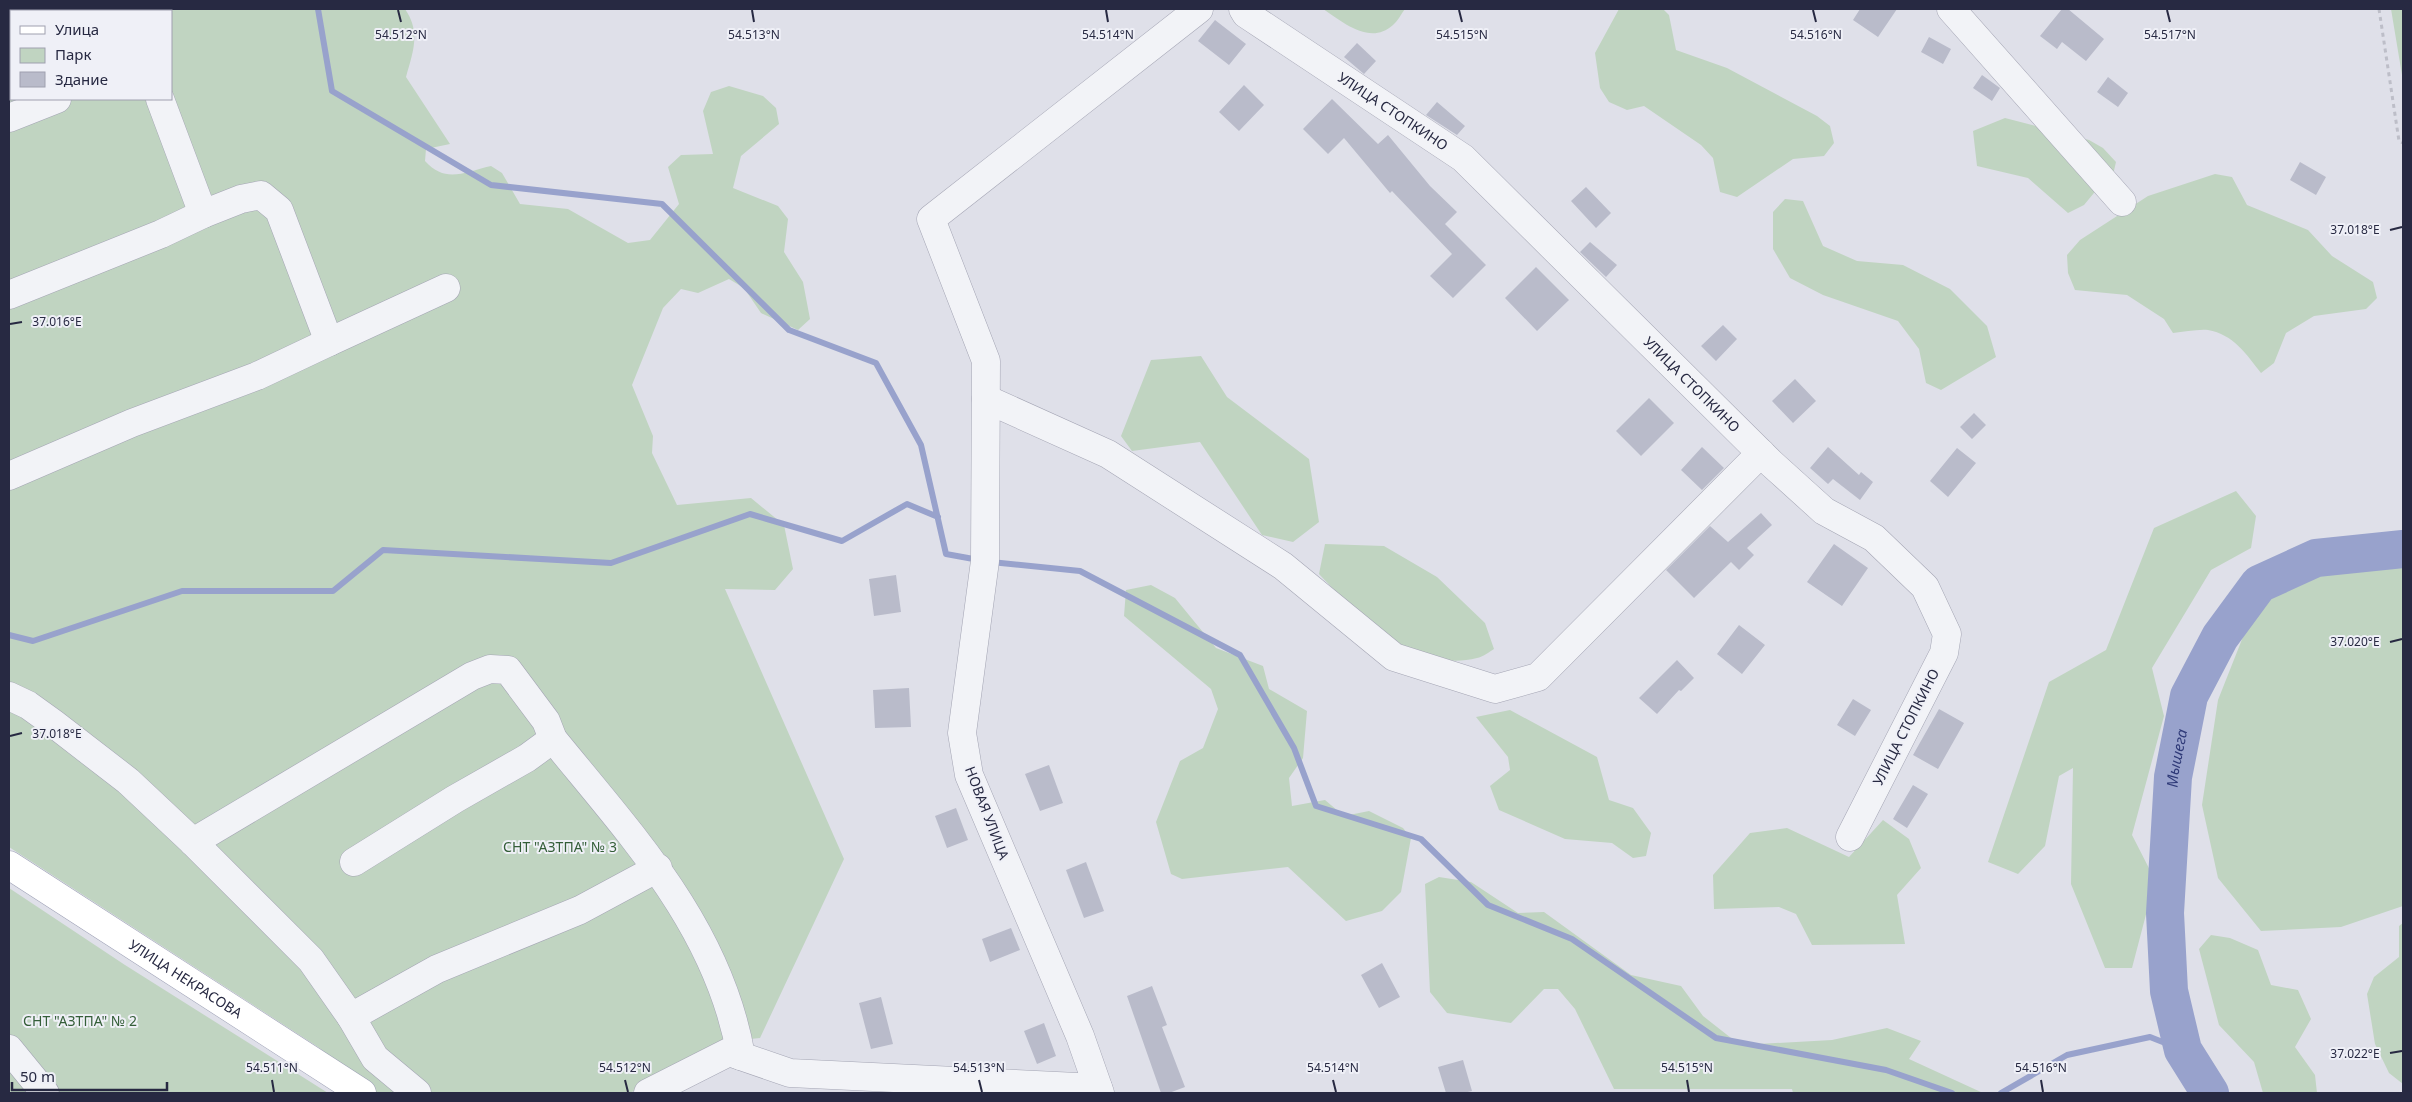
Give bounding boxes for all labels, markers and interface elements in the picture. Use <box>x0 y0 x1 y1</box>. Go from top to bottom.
legend <box>10 10 172 100</box>
text: Улица <box>55 19 99 39</box>
text: 54.512°N <box>375 26 427 43</box>
text: 54.513°N <box>728 26 780 43</box>
text: 54.514°N <box>1082 26 1134 43</box>
text: 54.515°N <box>1436 26 1488 43</box>
text: 54.516°N <box>1790 26 1842 43</box>
text: 54.517°N <box>2144 26 2196 43</box>
text: Парк <box>55 44 91 64</box>
street label: УЛИЦА СТОПКИНО <box>1334 68 1452 154</box>
text: Здание <box>55 69 108 89</box>
text: 37.018°E <box>2330 221 2380 238</box>
text: 37.016°E <box>32 313 82 330</box>
street label: УЛИЦА СТОПКИНО <box>1640 332 1744 436</box>
text: 37.020°E <box>2330 633 2380 650</box>
street label: УЛИЦА СТОПКИНО <box>1868 665 1943 788</box>
text: 37.018°E <box>32 725 82 742</box>
water label: Мышега <box>2161 726 2191 788</box>
street label: НОВАЯ УЛИЦА <box>961 763 1014 862</box>
park label: СНТ "АЗТПА" № 3 <box>503 837 617 856</box>
street label: УЛИЦА НЕКРАСОВА <box>125 935 246 1022</box>
park label: СНТ "АЗТПА" № 2 <box>23 1011 137 1030</box>
text: 37.022°E <box>2330 1045 2380 1062</box>
text: 54.511°N <box>246 1059 298 1076</box>
text: 54.512°N <box>599 1059 651 1076</box>
text: 54.513°N <box>953 1059 1005 1076</box>
text: 54.514°N <box>1307 1059 1359 1076</box>
text: 54.515°N <box>1661 1059 1713 1076</box>
text: 54.516°N <box>2015 1059 2067 1076</box>
scale bar <box>12 1060 168 1092</box>
text: 50 m <box>20 1066 55 1086</box>

